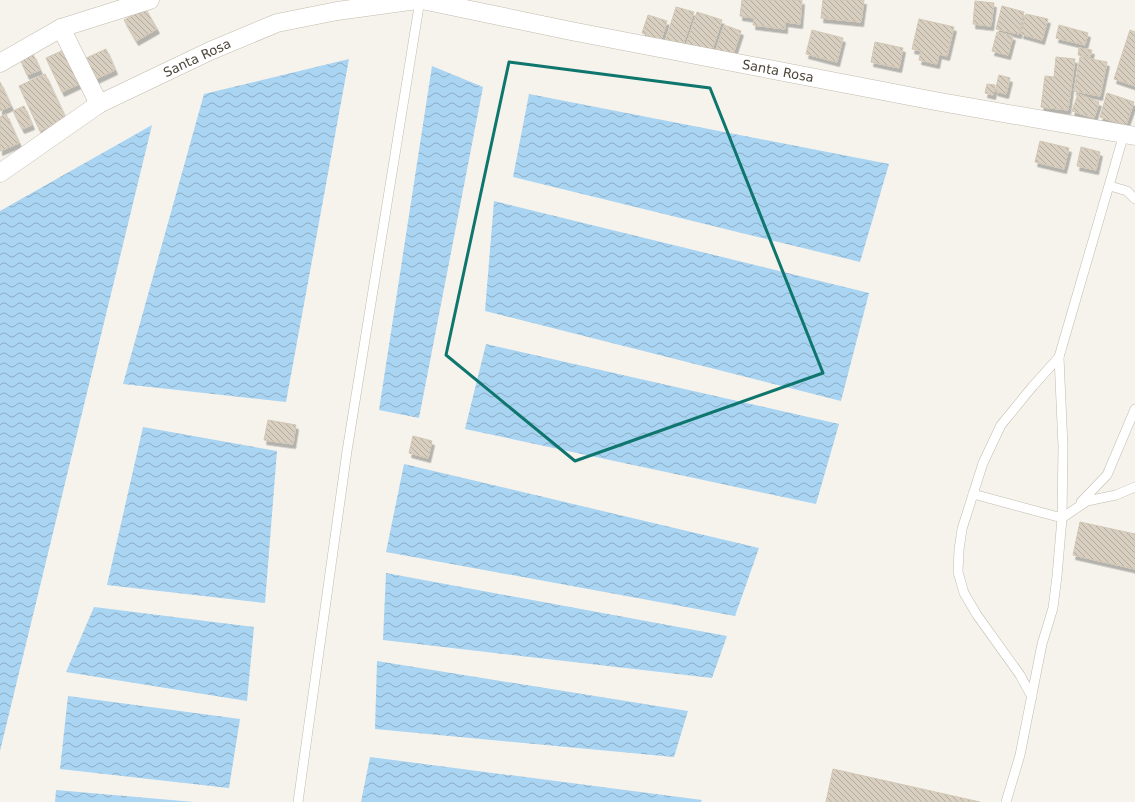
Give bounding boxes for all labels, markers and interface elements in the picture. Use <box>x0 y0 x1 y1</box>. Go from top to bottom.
street label: Santa Rosa <box>161 36 233 80</box>
street label: Santa Rosa <box>741 57 815 85</box>

